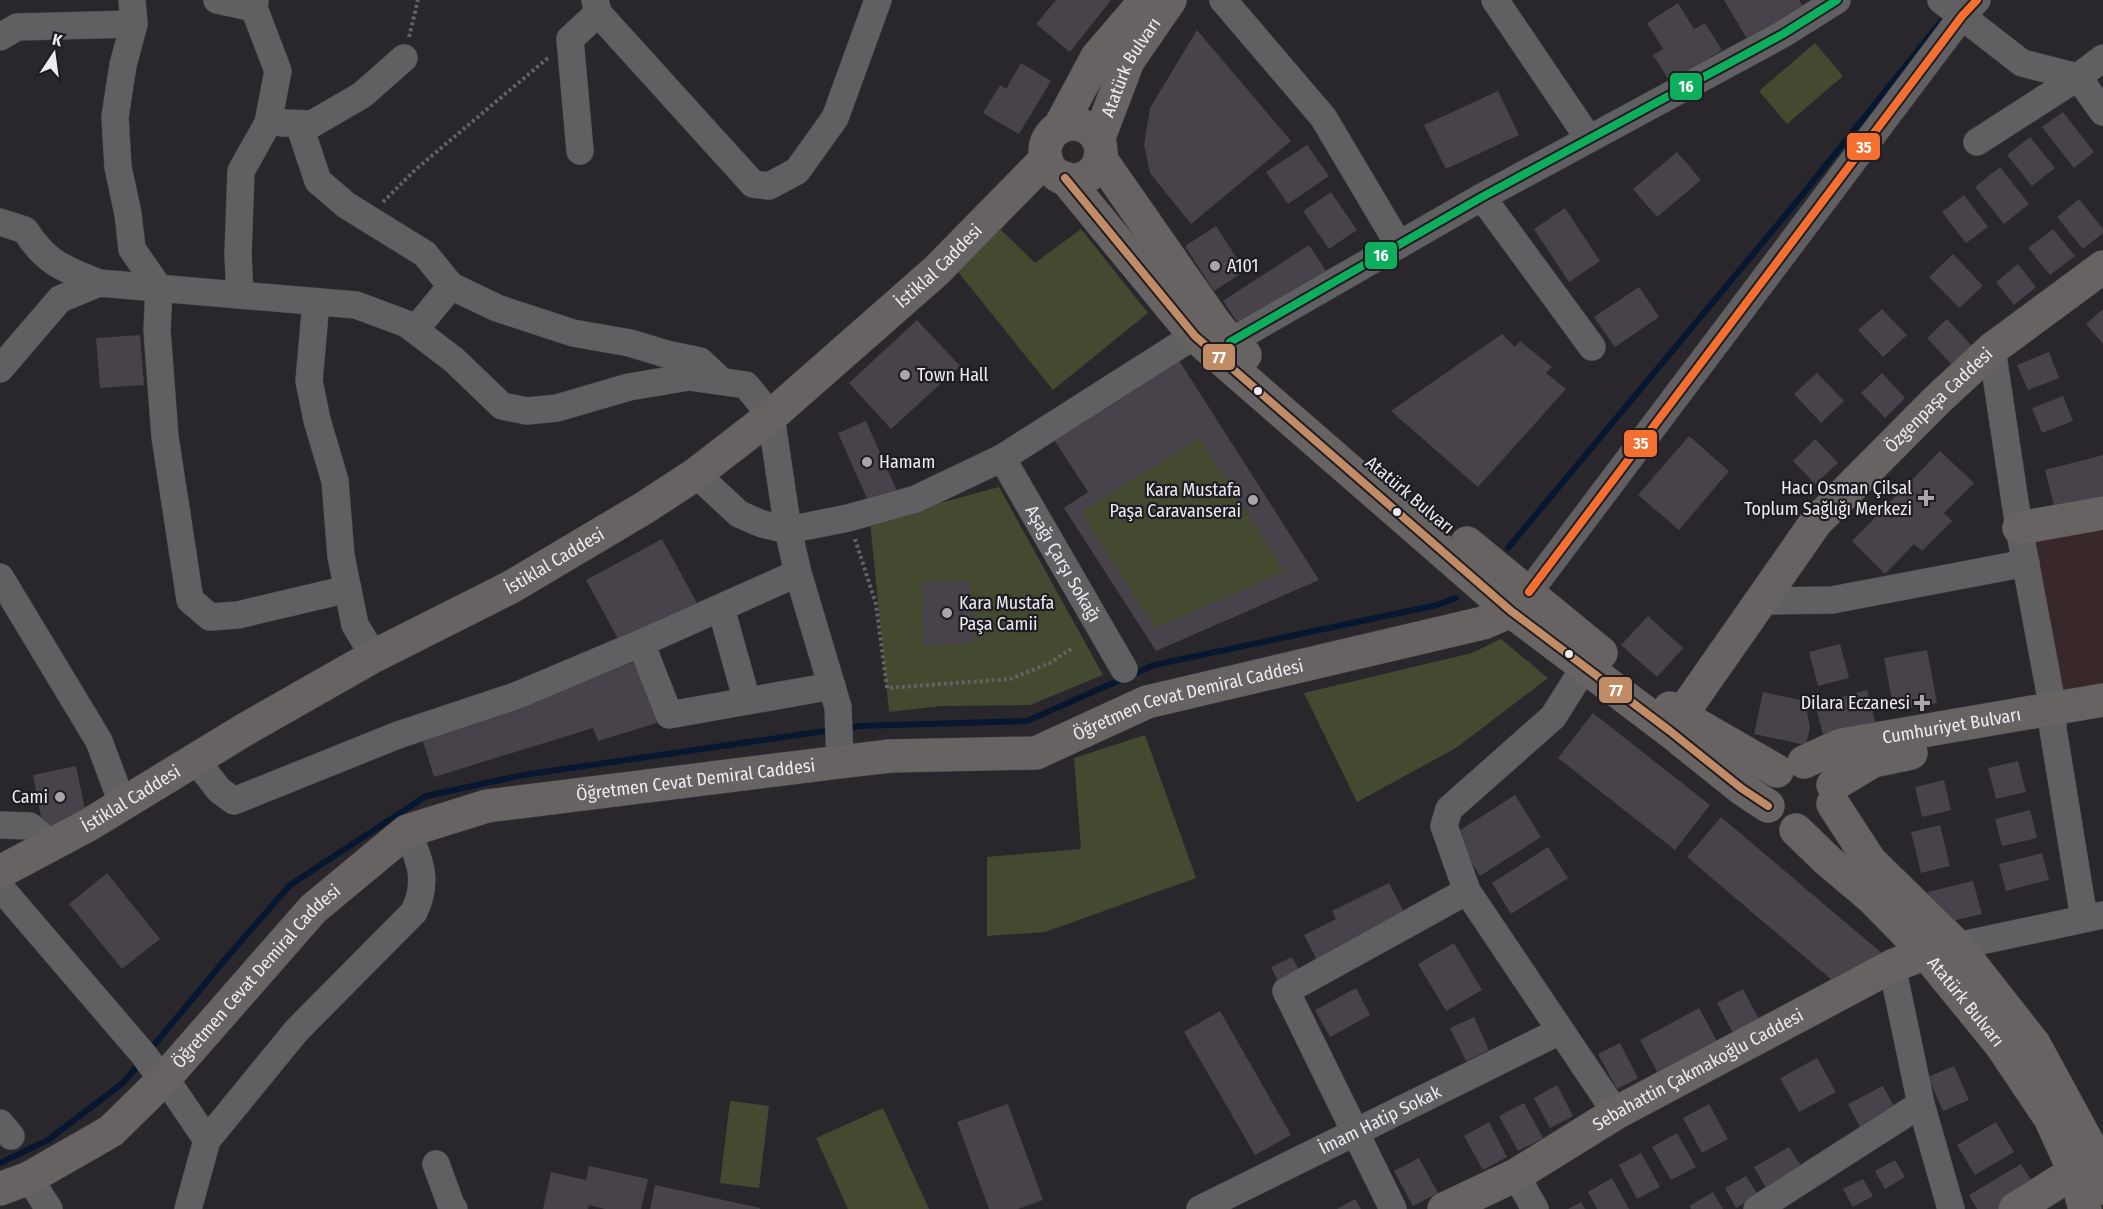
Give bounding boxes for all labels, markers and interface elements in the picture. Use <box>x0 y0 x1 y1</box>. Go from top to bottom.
street label: Atatürk Bulvarı <box>1097 13 1166 120</box>
north arrow <box>24 24 84 84</box>
text: K <box>51 30 65 50</box>
line badge: 16 <box>1669 72 1703 101</box>
text: 16 <box>1678 77 1694 96</box>
line badge: 35 <box>1846 132 1881 161</box>
text: 35 <box>1855 138 1872 157</box>
street label: İstiklal Caddesi <box>891 220 987 313</box>
line badge: 16 <box>1364 241 1398 270</box>
text: 16 <box>1373 246 1389 265</box>
place label: A101 <box>1227 255 1259 277</box>
marker: A101 <box>1208 259 1222 273</box>
line badge: 77 <box>1202 343 1236 371</box>
street label: Özgenpaşa Caddesi <box>1880 343 1997 457</box>
text: 77 <box>1212 348 1226 367</box>
place label: Town Hall <box>917 364 989 386</box>
marker: Town Hall <box>898 368 912 382</box>
unlabelled marker <box>1252 385 1264 397</box>
line badge: 35 <box>1623 429 1658 458</box>
text: 35 <box>1632 434 1649 453</box>
place label: Hamam <box>879 451 935 473</box>
street label: Atatürk Bulvarı <box>1361 451 1459 539</box>
marker: Hamam <box>860 455 874 469</box>
place label: Hacı Osman Çilsal Toplum Sağlığı Merkezi <box>1744 477 1912 520</box>
place label: Kara Mustafa Paşa Caravanserai <box>1109 479 1241 522</box>
marker: Hacı Osman Çilsal Toplum Sağlığı Merkezi <box>1917 489 1935 507</box>
marker: Kara Mustafa Paşa Caravanserai <box>1246 493 1260 507</box>
street label: Aşağı Çarşı Sokağı <box>1021 501 1105 626</box>
unlabelled marker <box>1391 506 1403 518</box>
street label: İstiklal Caddesi <box>501 523 608 599</box>
place label: Kara Mustafa Paşa Camii <box>959 592 1055 635</box>
marker: Kara Mustafa Paşa Camii <box>940 606 954 620</box>
unlabelled marker <box>1563 648 1575 660</box>
street label: Öğretmen Cevat Demiral Caddesi <box>1069 655 1305 746</box>
line badge: 77 <box>1598 676 1633 704</box>
text: 77 <box>1609 681 1623 700</box>
place label: Dilara Eczanesi <box>1801 692 1910 714</box>
marker: Dilara Eczanesi <box>1915 696 1929 710</box>
street label: Cumhuriyet Bulvarı <box>1881 703 2023 749</box>
street label: Öğretmen Cevat Demiral Caddesi <box>575 754 816 806</box>
street label: İstiklal Caddesi <box>78 760 184 837</box>
place label: Cami <box>12 786 48 808</box>
marker: Cami <box>53 790 67 804</box>
street label: Öğretmen Cevat Demiral Caddesi <box>168 880 345 1073</box>
street label: Atatürk Bulvarı <box>1923 952 2009 1051</box>
street label: Sebahattin Çakmakoğlu Caddesi <box>1589 1004 1807 1136</box>
street label: İmam Hatip Sokak <box>1316 1080 1445 1159</box>

